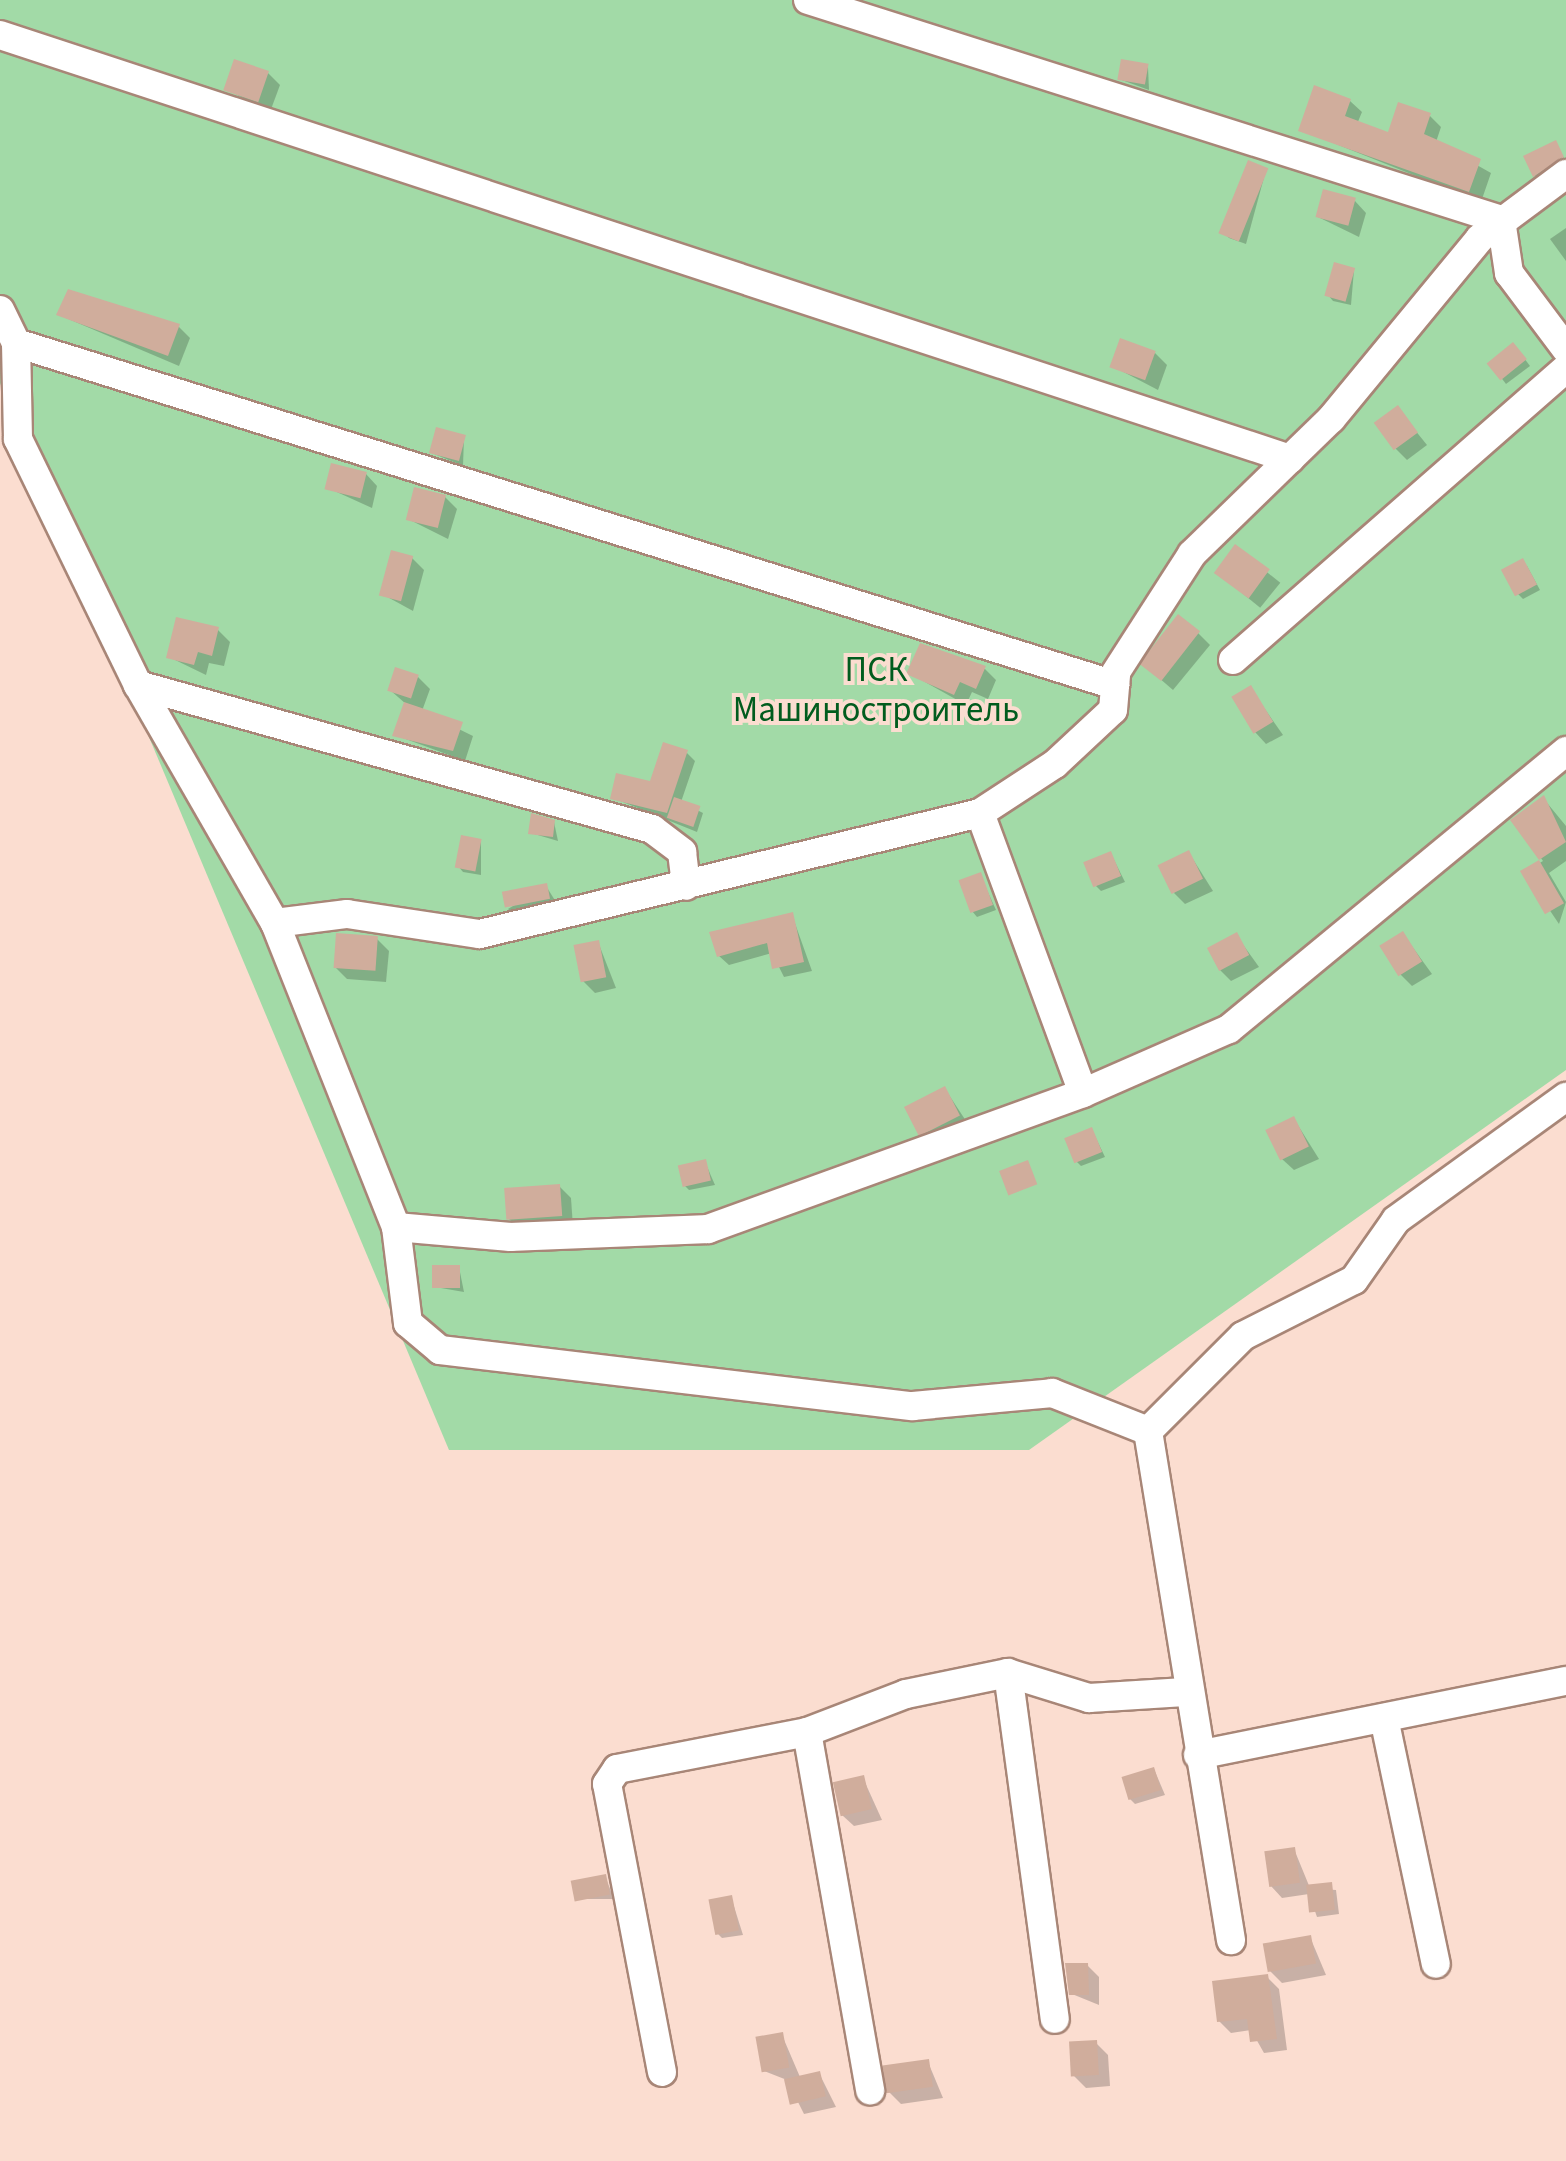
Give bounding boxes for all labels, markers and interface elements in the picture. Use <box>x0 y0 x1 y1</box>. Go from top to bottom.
park label: ПСК Машиностроитель <box>733 649 1019 731</box>

